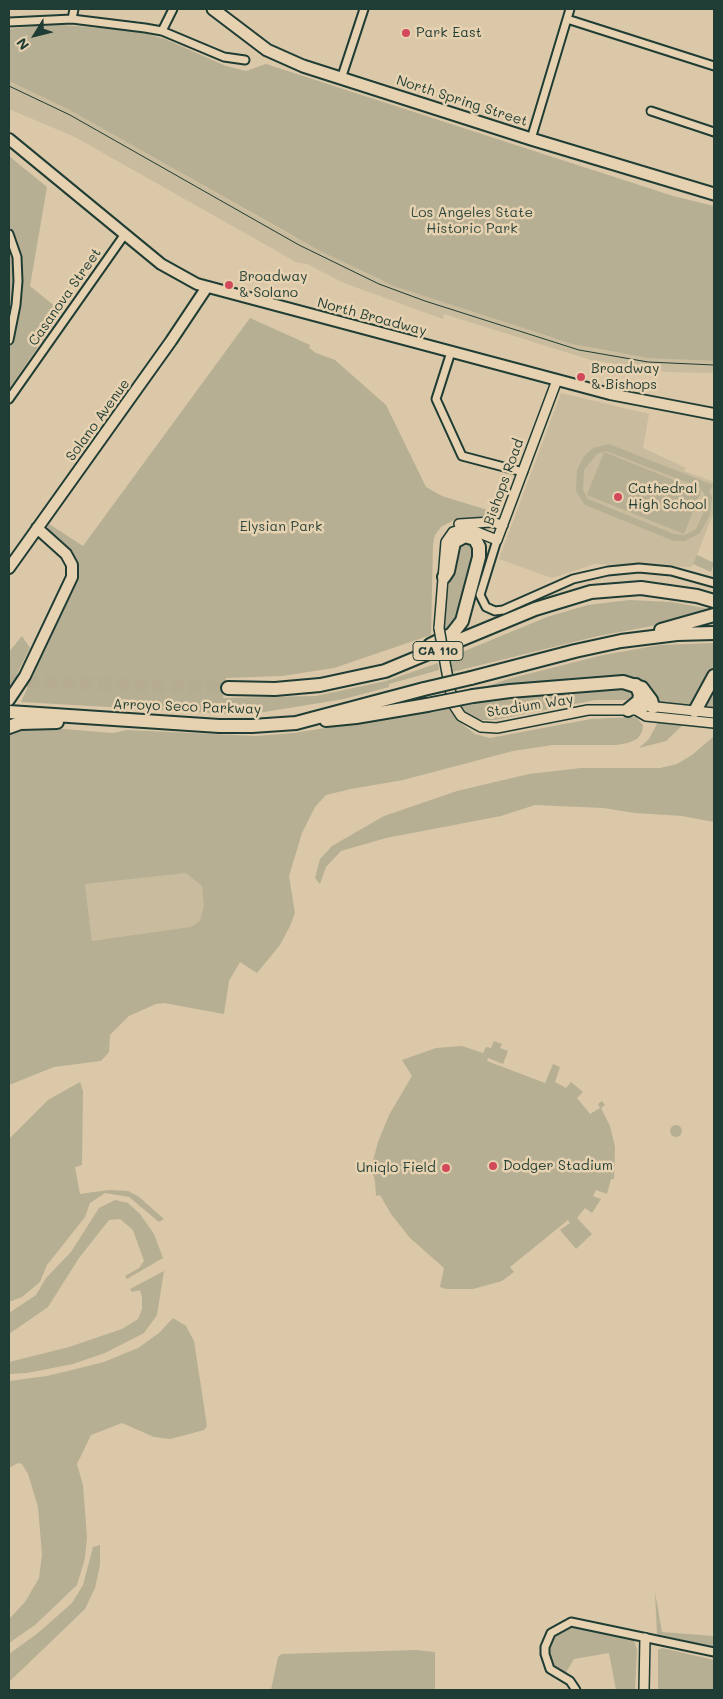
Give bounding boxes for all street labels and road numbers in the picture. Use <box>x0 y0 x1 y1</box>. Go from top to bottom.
street label: North Spring Street <box>394 72 530 130</box>
street label: Casanova Street <box>25 245 105 349</box>
street label: North Broadway <box>315 294 429 340</box>
street label: Solano Avenue <box>63 376 133 464</box>
street label: Bishops Road <box>481 436 527 528</box>
road number: CA 110 <box>413 641 463 660</box>
street label: Stadium Way <box>485 691 575 721</box>
street label: Arroyo Seco Parkway <box>113 696 261 718</box>

